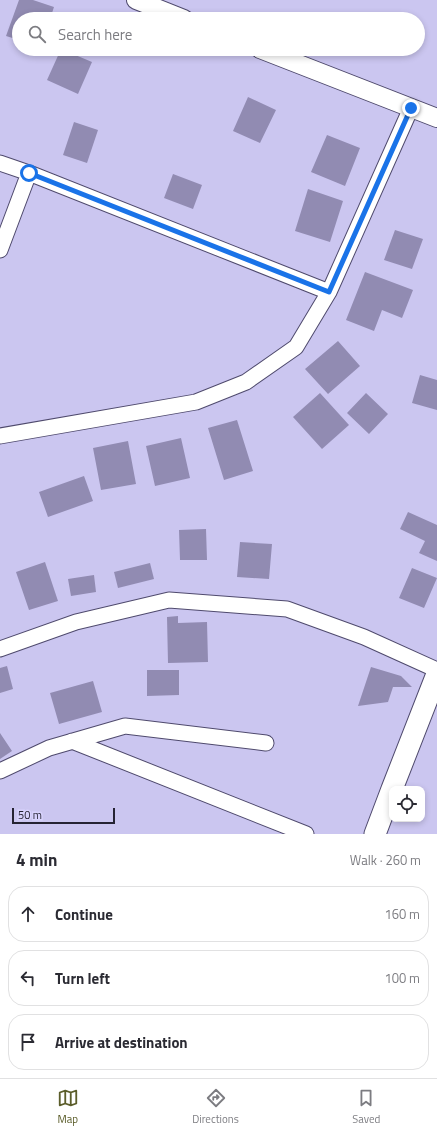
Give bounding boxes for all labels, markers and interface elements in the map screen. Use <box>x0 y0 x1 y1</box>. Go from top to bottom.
search box <box>12 12 425 56</box>
icon: search <box>26 23 48 45</box>
text: Search here <box>58 23 132 46</box>
route end <box>402 99 420 117</box>
route start <box>20 164 38 182</box>
map controls <box>389 786 425 822</box>
button: locate <box>389 786 425 822</box>
scale bar <box>12 806 115 825</box>
text: 50 m <box>18 807 42 823</box>
text: 4 min <box>16 847 57 873</box>
text: Walk · 260 m <box>350 850 421 870</box>
icon: ahead <box>17 903 39 925</box>
text: Continue <box>55 903 113 926</box>
text: 160 m <box>384 904 420 924</box>
icon: left <box>17 967 39 989</box>
text: Turn left <box>55 967 110 990</box>
text: 100 m <box>384 968 420 988</box>
icon: arrive <box>17 1031 39 1053</box>
text: Arrive at destination <box>55 1031 188 1054</box>
tab: Map <box>57 1087 79 1127</box>
tab: Directions <box>192 1087 239 1127</box>
tab: Saved <box>352 1087 380 1127</box>

